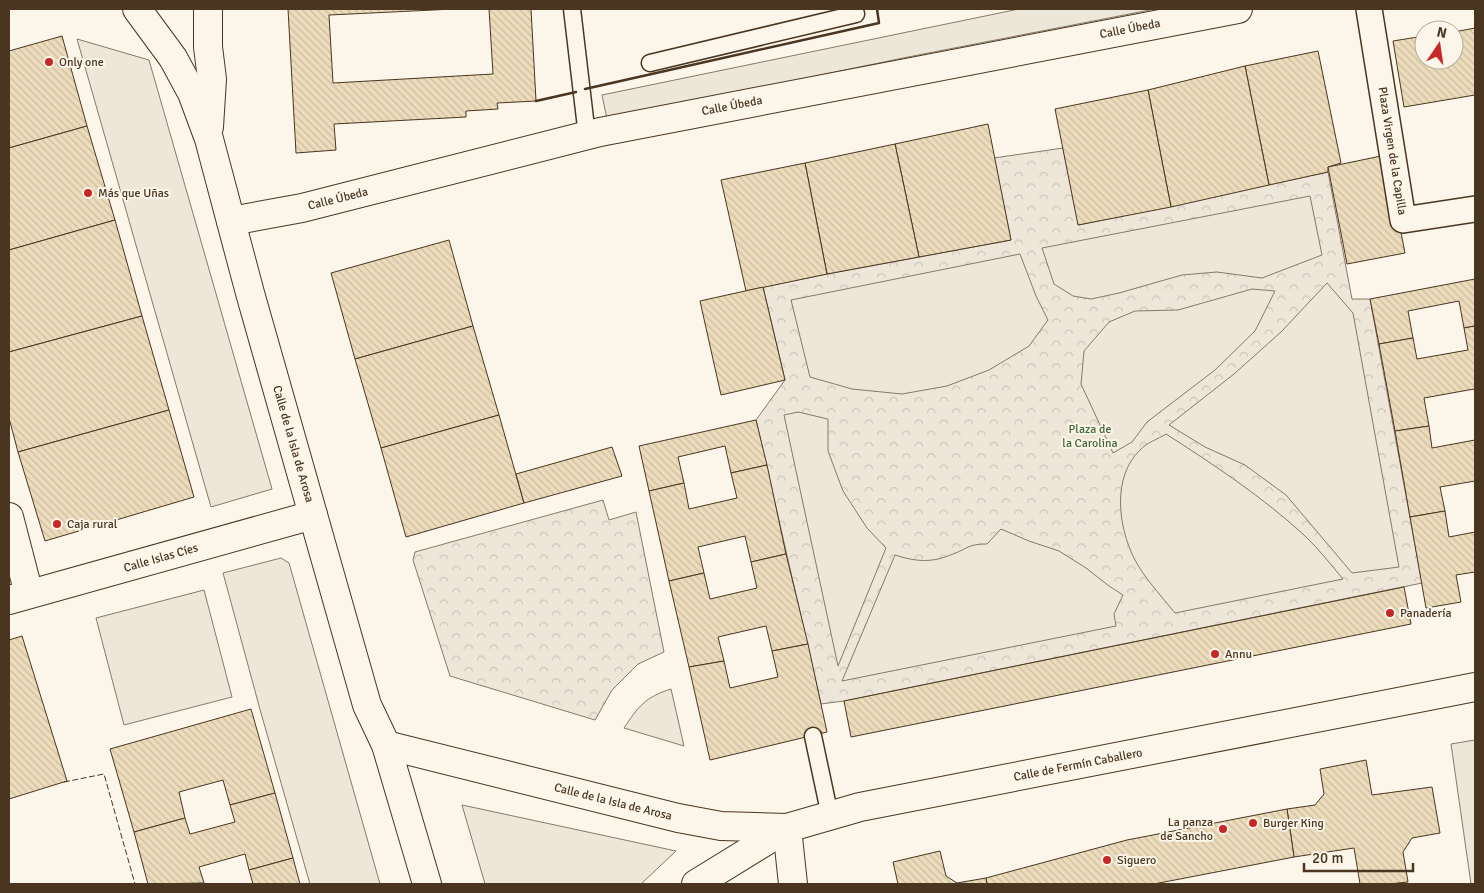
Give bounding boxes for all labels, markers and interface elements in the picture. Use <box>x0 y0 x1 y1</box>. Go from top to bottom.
street label: Calle Úbeda <box>1098 16 1162 42</box>
north arrow <box>1414 20 1464 70</box>
text: N <box>1435 23 1448 42</box>
place label: Only one <box>59 55 104 70</box>
marker: Only one <box>43 56 55 68</box>
street label: Plaza Virgen de la Capilla <box>1374 86 1410 216</box>
street label: Calle Úbeda <box>700 93 764 119</box>
street label: Calle Úbeda <box>306 184 370 214</box>
place label: Más que Uñas <box>98 186 169 201</box>
marker: Más que Uñas <box>82 187 94 199</box>
street label: Calle de la Isla de Arosa <box>269 384 317 504</box>
park label: Plaza de la Carolina <box>1062 422 1118 451</box>
place label: Caja rural <box>67 517 118 532</box>
marker: Caja rural <box>51 518 63 530</box>
street label: Calle Islas Cíes <box>122 540 200 576</box>
place label: Panadería <box>1400 606 1452 621</box>
marker: Panadería <box>1384 607 1396 619</box>
place label: Annu <box>1225 647 1252 662</box>
marker: Annu <box>1209 648 1221 660</box>
street label: Calle de Fermín Caballero <box>1012 745 1144 785</box>
street label: Calle de la Isla de Arosa <box>552 780 674 824</box>
place label: La panza de Sancho <box>1160 815 1213 844</box>
place label: Burger King <box>1263 816 1324 831</box>
marker: Burger King <box>1247 817 1259 829</box>
marker: La panza de Sancho <box>1217 823 1229 835</box>
scale bar <box>1304 840 1413 872</box>
text: 20 m <box>1312 849 1343 867</box>
place label: Siguero <box>1117 853 1156 868</box>
marker: Siguero <box>1101 854 1113 866</box>

